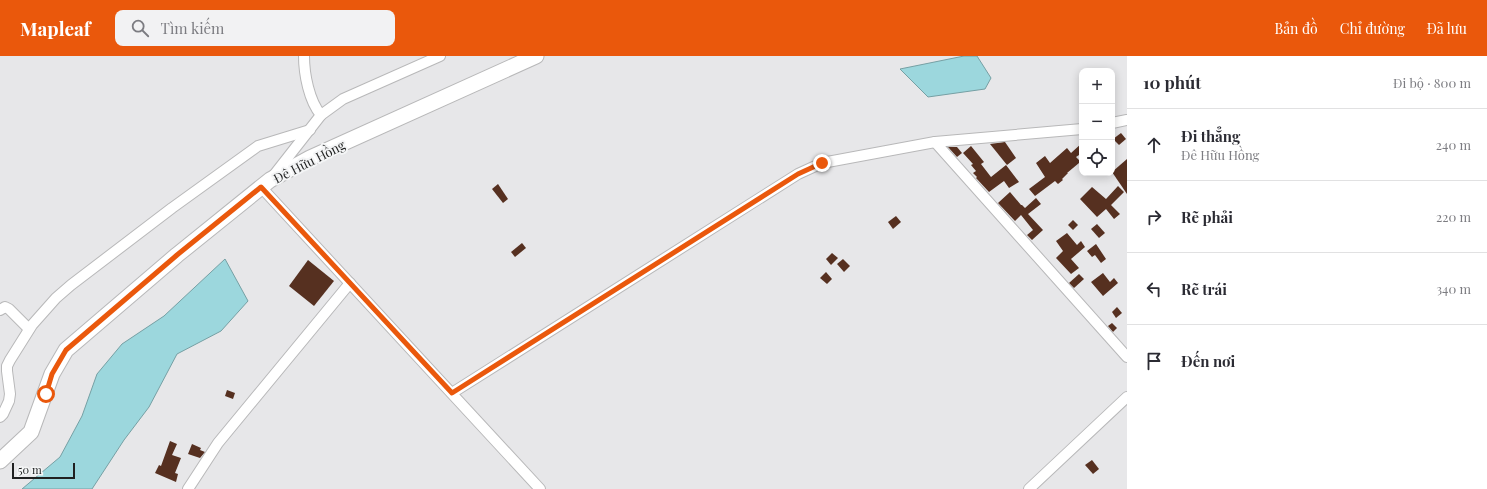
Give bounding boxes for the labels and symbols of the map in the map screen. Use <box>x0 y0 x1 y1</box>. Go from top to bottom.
street label: Đê Hữu Hồng <box>270 135 348 186</box>
route end <box>813 154 831 172</box>
route start <box>37 385 55 403</box>
scale bar <box>12 461 75 480</box>

